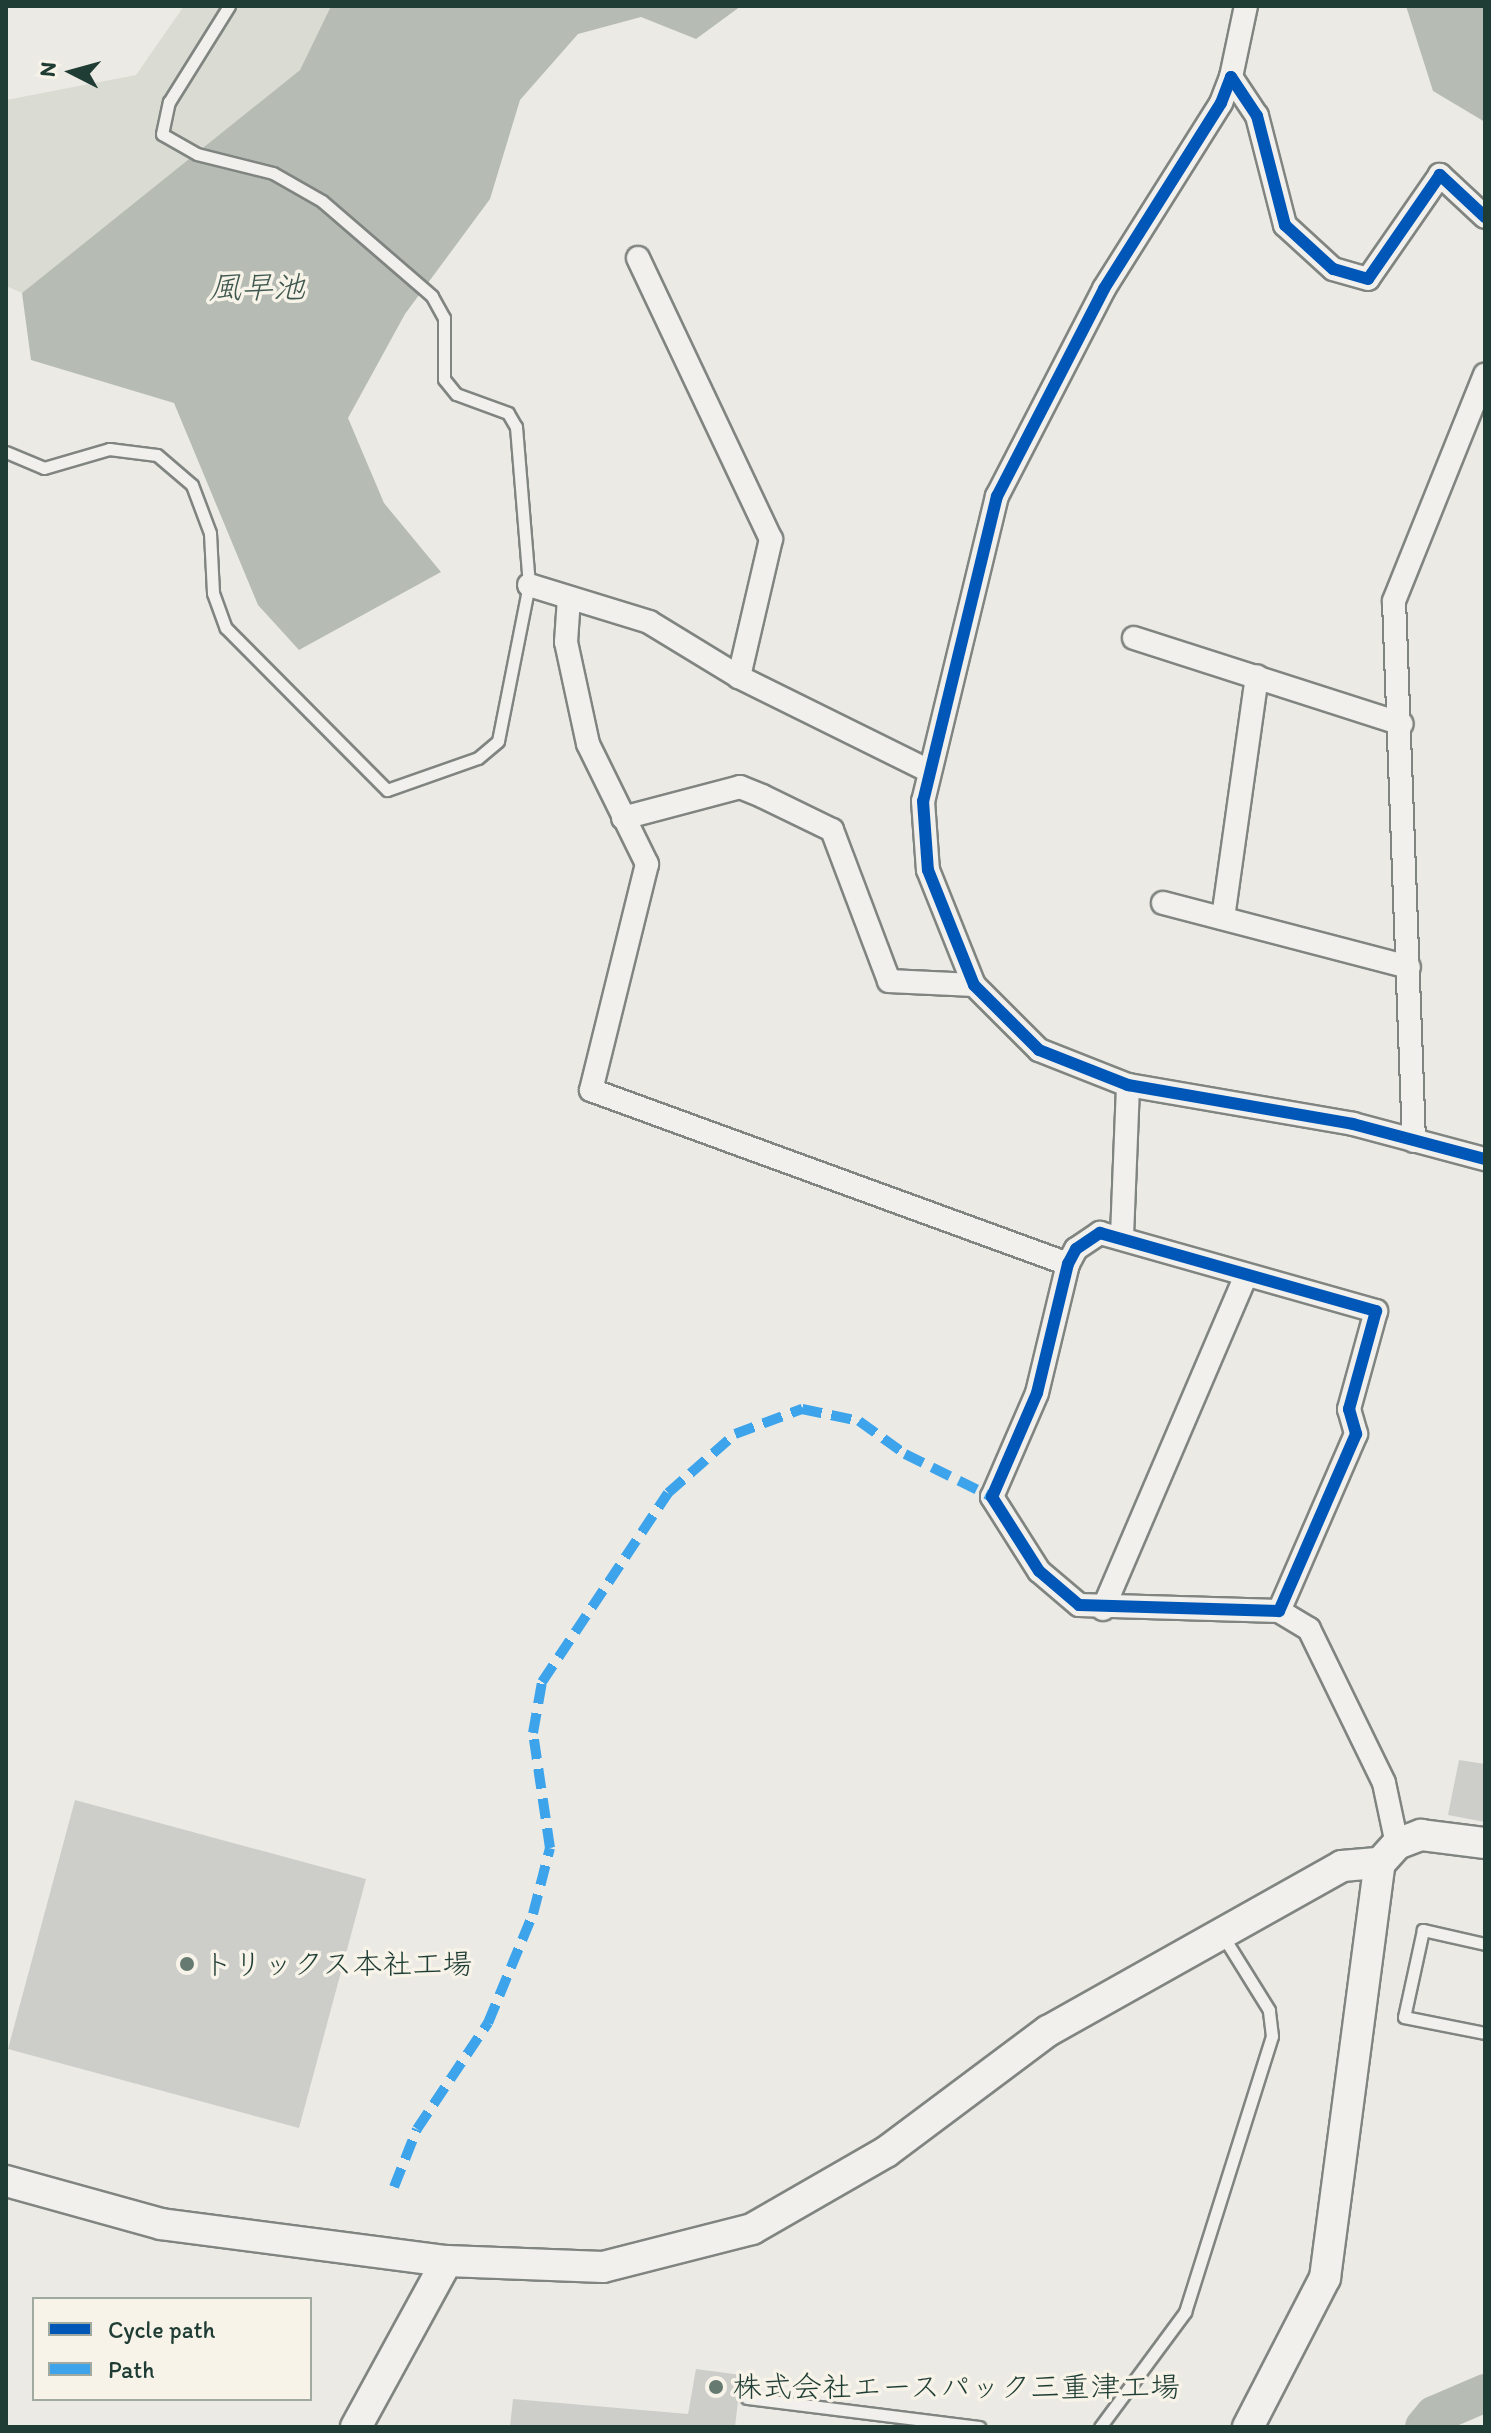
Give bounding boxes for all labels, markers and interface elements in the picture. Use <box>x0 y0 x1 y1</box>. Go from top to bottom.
north arrow <box>32 32 112 112</box>
text: N <box>33 61 62 78</box>
water label: 風早池 <box>209 268 305 306</box>
place label: トリックス本社工場 <box>203 1946 473 1982</box>
marker: トリックス本社工場 <box>178 1955 196 1973</box>
legend <box>32 2297 312 2401</box>
text: Cycle path <box>108 2315 215 2344</box>
text: Path <box>108 2355 155 2384</box>
place label: 株式会社エースパック三重津工場 <box>732 2369 1182 2405</box>
marker: 株式会社エースパック三重津工場 <box>707 2378 725 2396</box>

